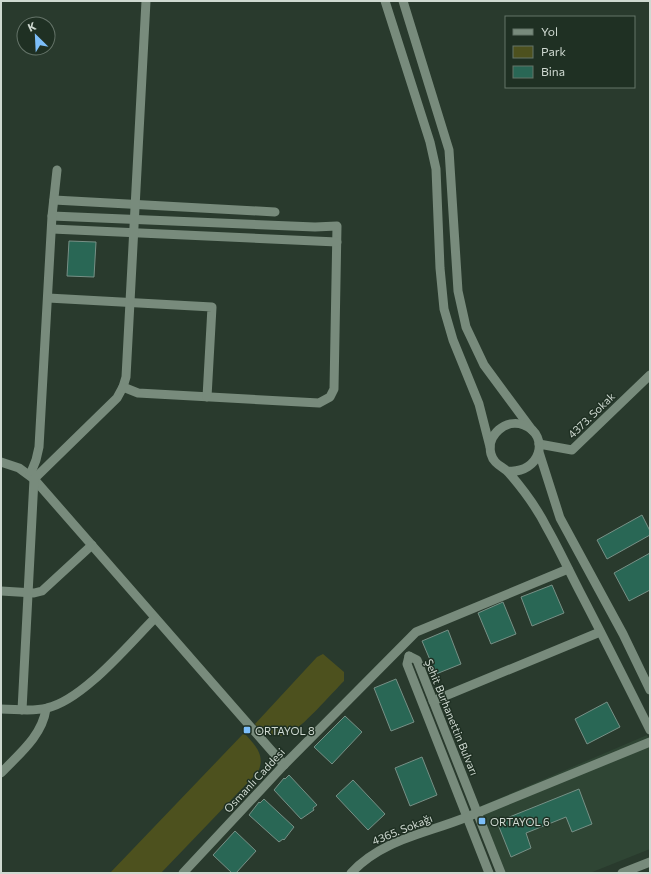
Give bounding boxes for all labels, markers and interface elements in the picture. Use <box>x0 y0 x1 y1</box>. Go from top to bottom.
north arrow <box>16 16 56 56</box>
legend <box>505 16 635 88</box>
text: K <box>26 19 38 34</box>
text: Yol <box>541 24 558 38</box>
text: Park <box>541 44 567 58</box>
text: Bina <box>541 64 565 78</box>
street label: 4373. Sokak <box>565 389 617 441</box>
street label: Şehit Burhanettin Bulvarı <box>423 657 481 777</box>
place label: ORTAYOL 8 <box>255 724 315 737</box>
marker: ORTAYOL 8 <box>242 725 252 735</box>
street label: Osmanlı Caddesi <box>221 745 287 815</box>
street label: 4365. Sokağı <box>370 811 434 847</box>
place label: ORTAYOL 6 <box>490 815 550 828</box>
marker: ORTAYOL 6 <box>477 816 487 826</box>

